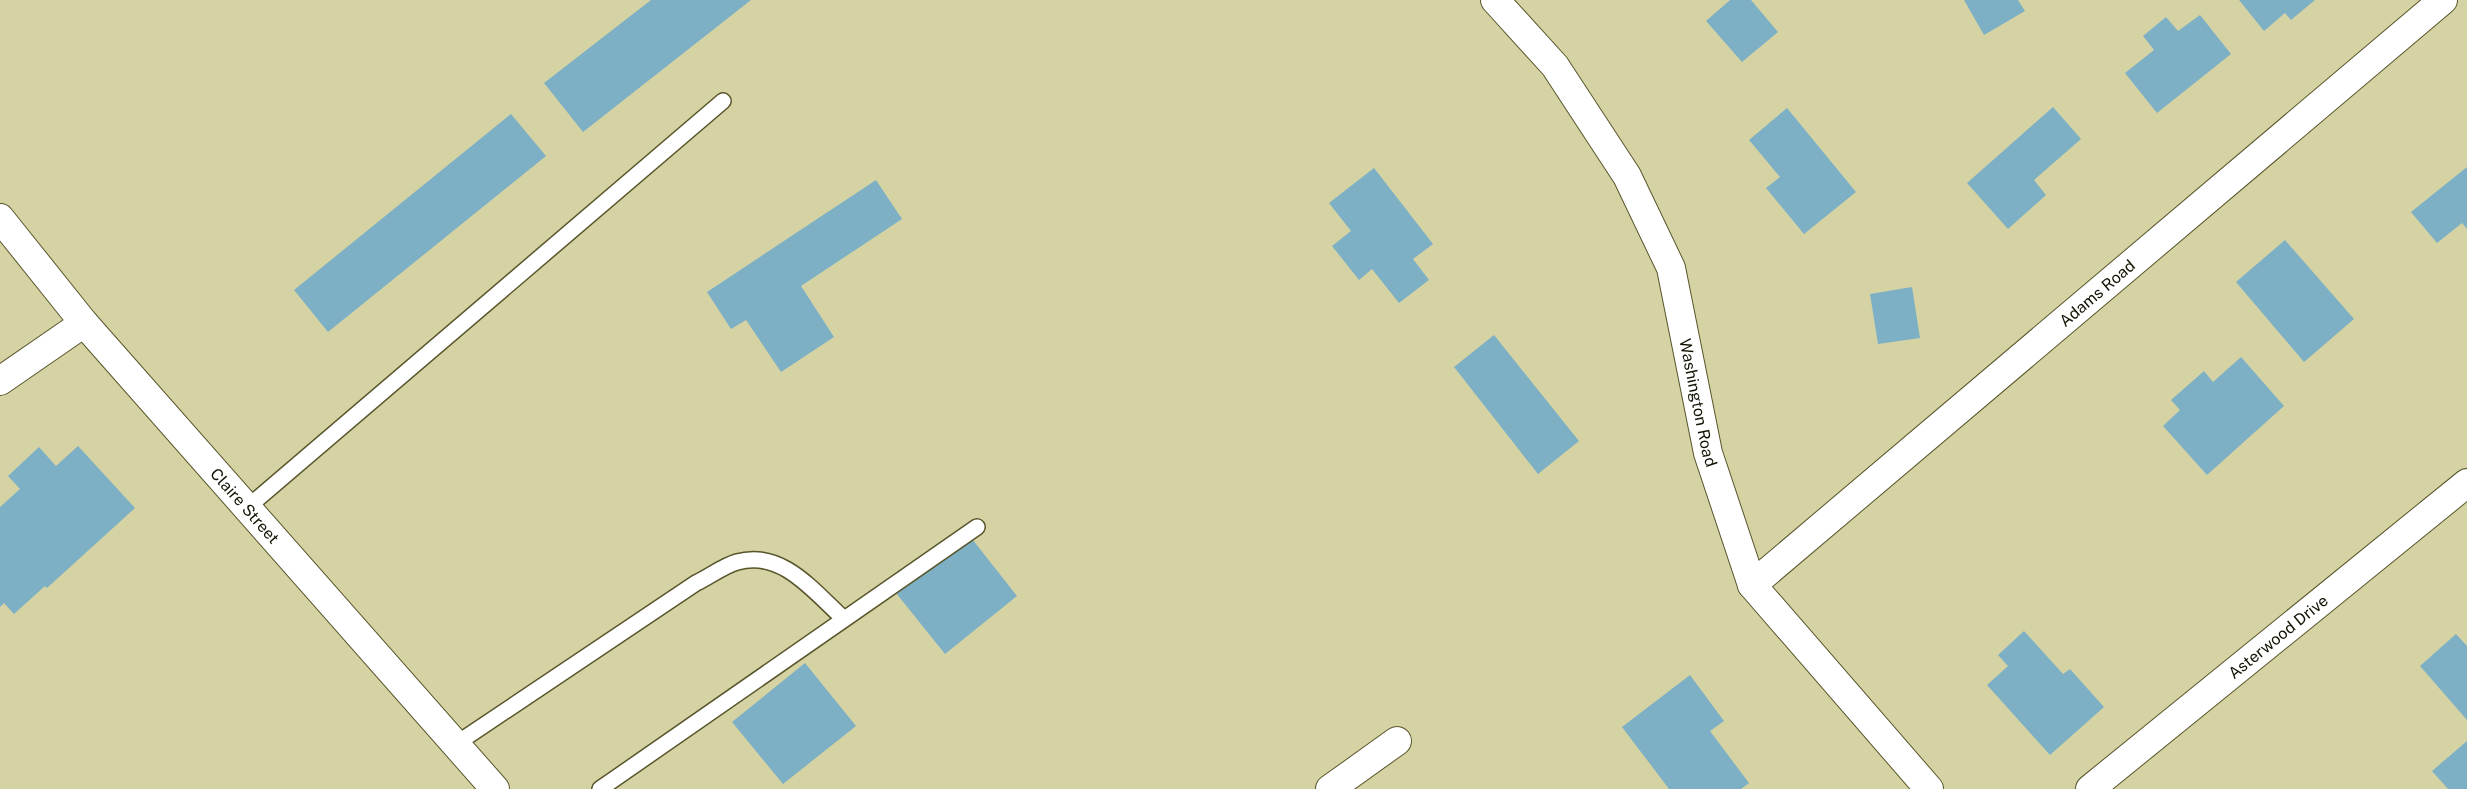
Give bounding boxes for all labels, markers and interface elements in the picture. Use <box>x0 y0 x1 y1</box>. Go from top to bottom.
street label: Adams Road <box>2056 256 2139 331</box>
street label: Washington Road <box>1675 337 1721 469</box>
street label: Claire Street <box>206 464 283 548</box>
street label: Asterwood Drive <box>2225 591 2332 683</box>

